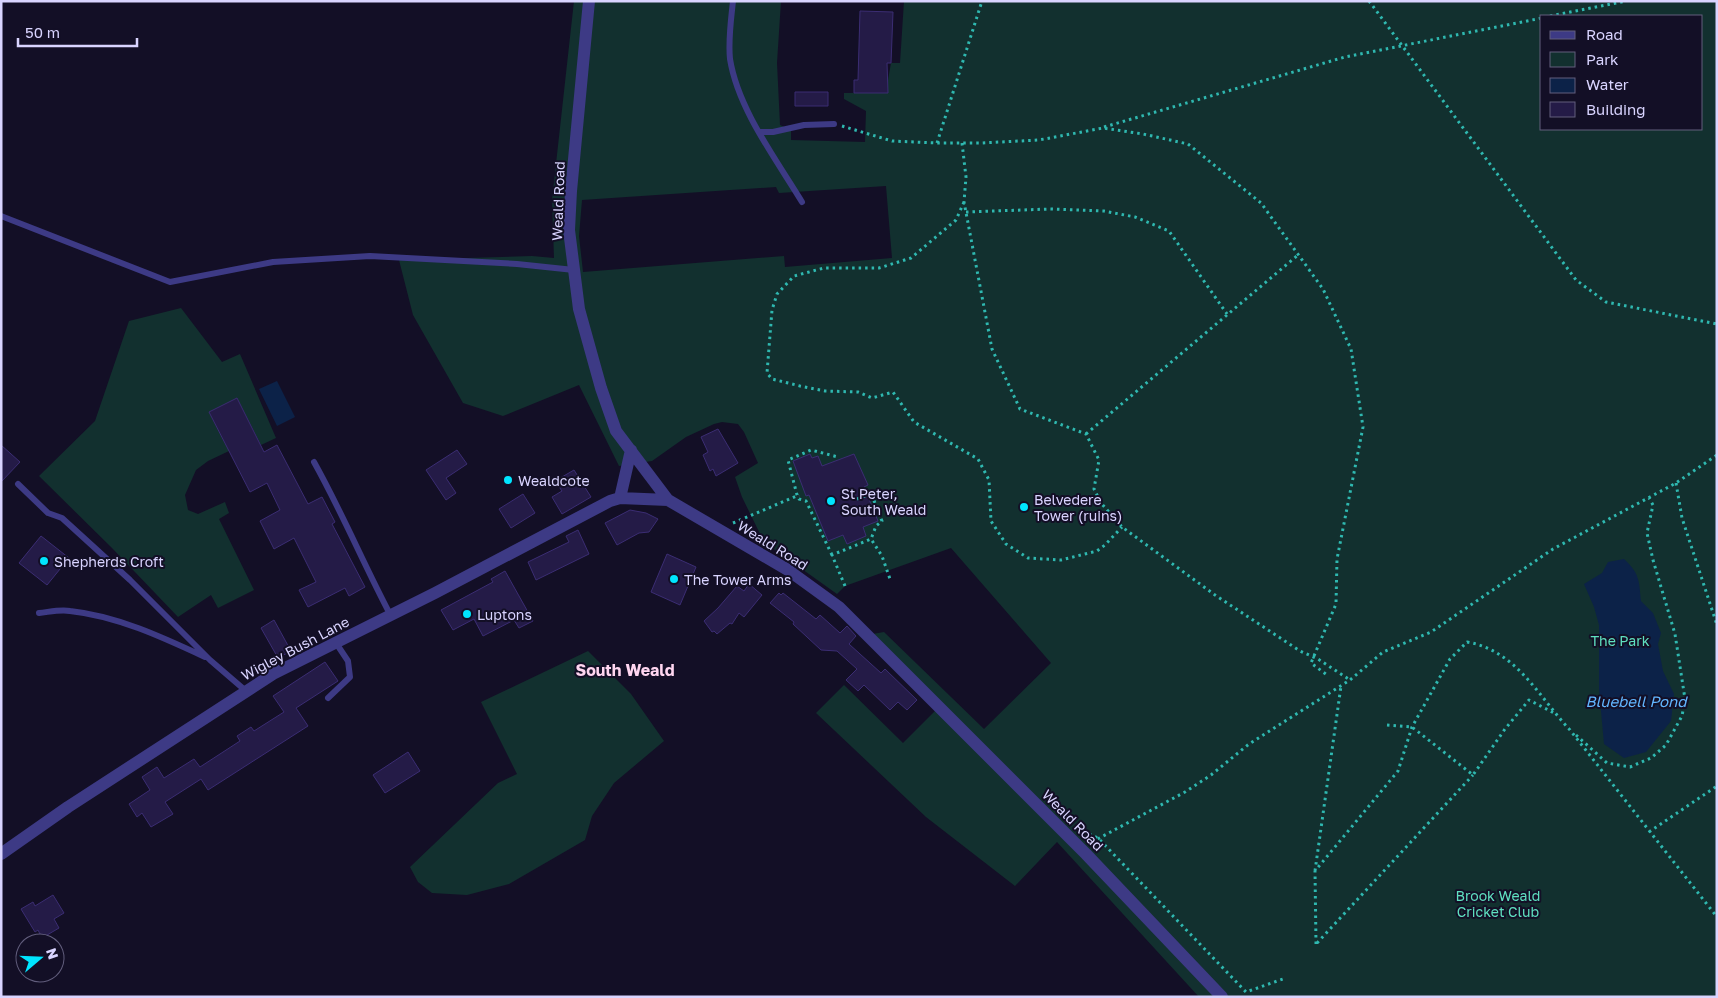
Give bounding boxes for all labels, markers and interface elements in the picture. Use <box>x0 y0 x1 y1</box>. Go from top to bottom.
scale bar <box>18 15 136 47</box>
legend <box>1540 15 1703 130</box>
text: 50 m <box>25 23 60 41</box>
text: Road <box>1586 25 1623 43</box>
text: Park <box>1586 50 1619 68</box>
text: Water <box>1586 75 1629 93</box>
text: Building <box>1586 100 1646 118</box>
street label: Weald Road <box>548 161 568 241</box>
place label: Wealdcote <box>518 472 590 489</box>
marker: Wealdcote <box>502 474 514 486</box>
place label: St Peter, South Weald <box>841 485 926 518</box>
place label: Belvedere Tower (ruins) <box>1034 491 1122 524</box>
marker: St Peter, South Weald <box>825 495 837 507</box>
marker: Belvedere Tower (ruins) <box>1018 501 1030 513</box>
street label: Weald Road <box>735 517 811 573</box>
place label: Shepherds Croft <box>54 553 164 570</box>
marker: Shepherds Croft <box>38 555 50 567</box>
place label: The Tower Arms <box>684 571 792 588</box>
marker: The Tower Arms <box>668 573 680 585</box>
place label: Luptons <box>477 606 532 623</box>
marker: Luptons <box>461 608 473 620</box>
street label: Wigley Bush Lane <box>238 612 352 684</box>
park label: The Park <box>1590 632 1650 649</box>
district label: South Weald <box>576 660 675 680</box>
water label: Bluebell Pond <box>1585 692 1688 710</box>
street label: Weald Road <box>1039 786 1107 854</box>
park label: Brook Weald Cricket Club <box>1456 887 1540 920</box>
north arrow <box>15 933 65 983</box>
text: N <box>43 946 63 961</box>

